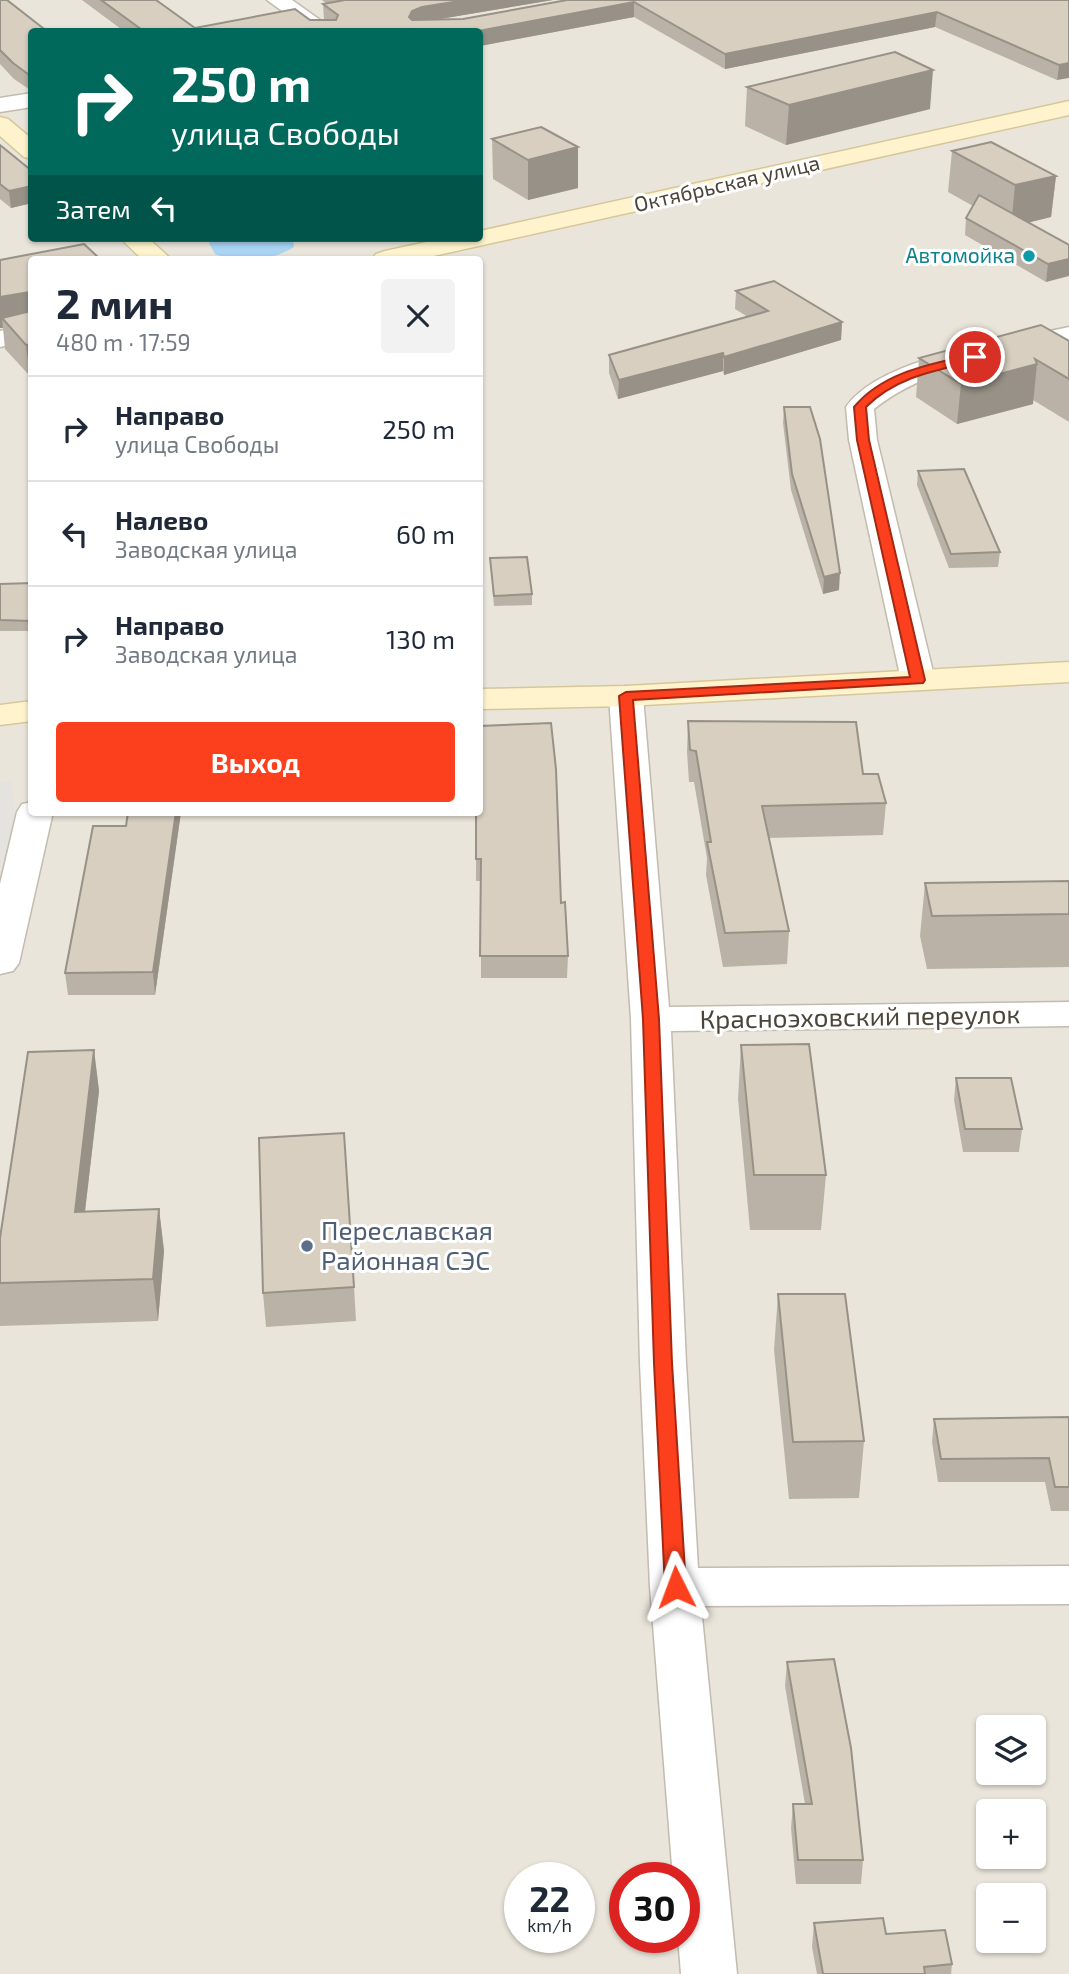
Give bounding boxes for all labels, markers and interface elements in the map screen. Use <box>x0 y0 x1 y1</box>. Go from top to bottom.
text: 250 m <box>171 53 311 112</box>
icon: right <box>56 56 147 147</box>
text: улица Свободы <box>171 113 400 151</box>
street label: Октябрьская улица <box>631 149 822 217</box>
icon: left <box>145 189 183 227</box>
text: Затем <box>56 193 131 224</box>
place label: Автомойка <box>905 242 1015 267</box>
marker: Автомойка <box>1021 248 1037 264</box>
text: 2 мин <box>56 277 173 327</box>
button: close <box>381 279 455 353</box>
pin <box>945 327 1005 387</box>
text: 480 m · 17:59 <box>56 328 191 356</box>
icon: arrive <box>956 338 994 376</box>
text: Направо <box>115 399 224 430</box>
icon: right <box>56 410 94 448</box>
text: 250 m <box>382 413 455 444</box>
text: улица Свободы <box>115 430 279 458</box>
text: Налево <box>115 504 208 535</box>
icon: left <box>56 515 94 553</box>
text: 60 m <box>396 518 455 549</box>
text: Заводская улица <box>115 535 298 563</box>
text: Направо <box>115 609 224 640</box>
icon: right <box>56 620 94 658</box>
text: 130 m <box>386 623 455 654</box>
text: Заводская улица <box>115 640 298 668</box>
button: Выход <box>56 722 455 802</box>
street label: Красноэховский переулок <box>699 997 1021 1035</box>
place label: Переславская Районная СЭС <box>321 1214 493 1275</box>
marker: Переславская Районная СЭС <box>299 1238 315 1254</box>
position arrow <box>639 1550 713 1624</box>
map controls <box>976 1715 1046 1953</box>
button: layers <box>976 1715 1046 1785</box>
button: + <box>976 1799 1046 1869</box>
speed limit sign: 30 <box>609 1862 700 1953</box>
text: 22 <box>529 1877 570 1919</box>
button: − <box>976 1883 1046 1953</box>
text: km/h <box>527 1914 572 1936</box>

